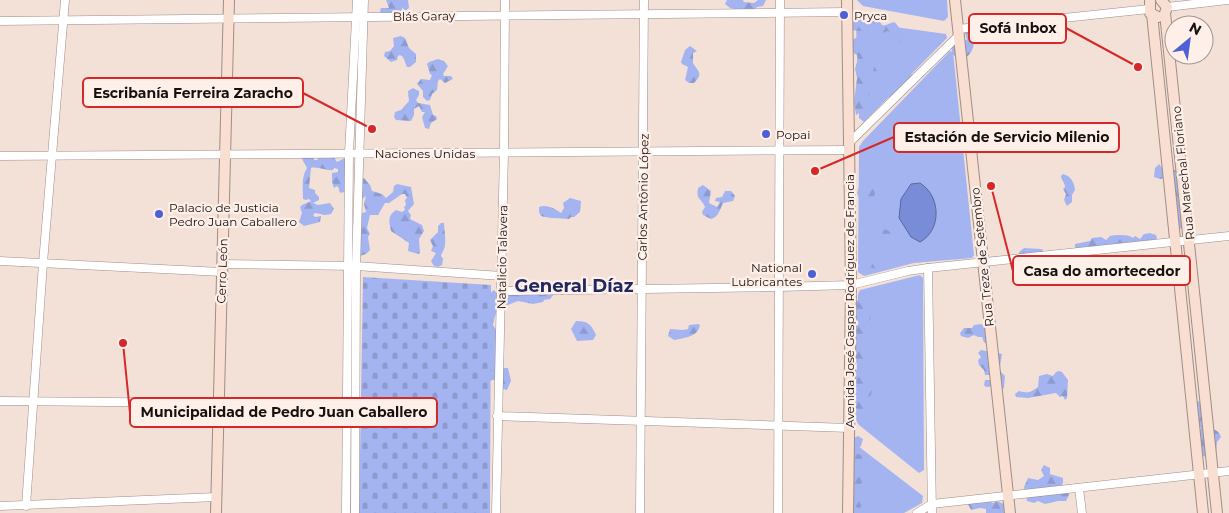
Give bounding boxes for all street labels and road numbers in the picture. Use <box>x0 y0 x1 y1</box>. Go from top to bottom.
street label: Blás Garay <box>393 8 456 24</box>
street label: Rua Marechal Floriano <box>1169 105 1197 241</box>
street label: Carlos Antônio López <box>634 133 652 261</box>
street label: Naciones Unidas <box>375 146 475 161</box>
street label: Avenida José Gaspar Rodríguez de Francia <box>842 174 857 428</box>
street label: Rua Treze de Setembro <box>967 187 997 327</box>
street label: Natalicio Talavera <box>494 205 510 309</box>
street label: Cerro León <box>213 238 231 304</box>

